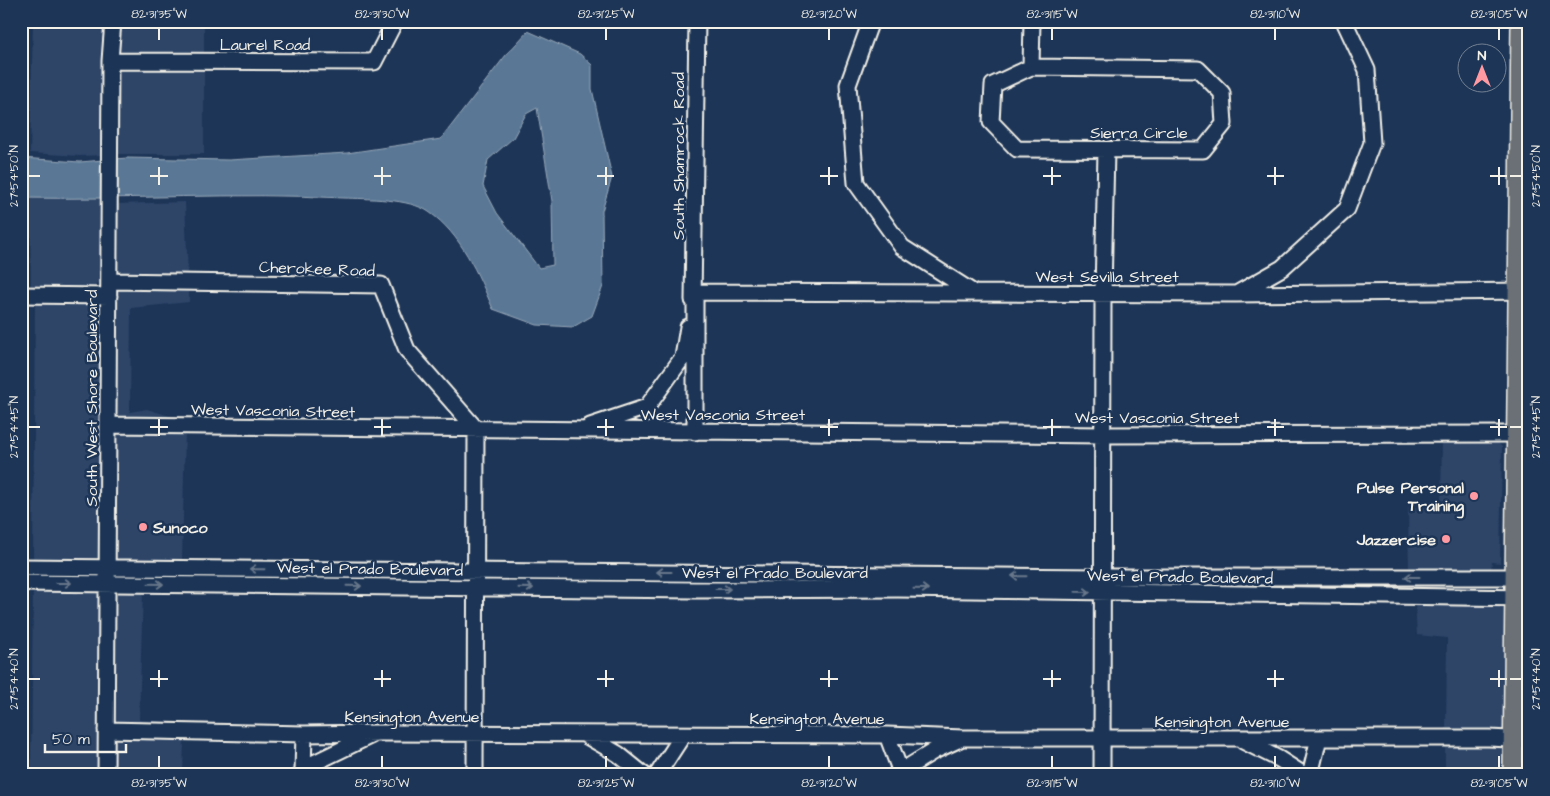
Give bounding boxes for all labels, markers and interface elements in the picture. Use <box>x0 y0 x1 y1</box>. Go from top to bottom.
text: 82°31'35"W <box>131 6 188 23</box>
text: 82°31'30"W <box>355 6 410 23</box>
text: 82°31'25"W <box>578 6 635 23</box>
text: 82°31'20"W <box>801 6 857 23</box>
text: 82°31'15"W <box>1026 6 1078 23</box>
text: 82°31'10"W <box>1250 6 1301 23</box>
text: 82°31'05"W <box>1470 6 1528 23</box>
street label: Laurel Road <box>220 34 310 56</box>
north arrow <box>1458 42 1508 92</box>
text: N <box>1478 46 1487 66</box>
street label: South Shamrock Road <box>668 72 690 240</box>
street label: Sierra Circle <box>1090 122 1188 144</box>
text: 27°54'50"N <box>6 145 23 207</box>
text: 27°54'50"N <box>1528 145 1545 207</box>
street label: Cherokee Road <box>259 256 375 282</box>
street label: West Sevilla Street <box>1035 266 1179 288</box>
street label: South West Shore Boulevard <box>81 289 103 507</box>
text: 27°54'45"N <box>6 395 23 458</box>
text: 27°54'45"N <box>1528 395 1545 458</box>
street label: West Vasconia Street <box>191 399 356 423</box>
street label: West Vasconia Street <box>641 404 806 426</box>
street label: West Vasconia Street <box>1075 407 1240 429</box>
place label: Pulse Personal Training <box>1357 477 1465 519</box>
marker: Pulse Personal Training <box>1468 490 1480 502</box>
place label: Sunoco <box>152 517 209 539</box>
marker: Sunoco <box>137 521 149 533</box>
place label: Jazzercise <box>1356 529 1436 551</box>
marker: Jazzercise <box>1440 533 1452 545</box>
street label: West el Prado Boulevard <box>277 556 463 582</box>
street label: West el Prado Boulevard <box>682 562 868 584</box>
one-way arrow <box>249 564 266 574</box>
street label: West el Prado Boulevard <box>1087 564 1273 590</box>
one-way arrow <box>657 567 673 577</box>
one-way arrow <box>1012 571 1028 581</box>
one-way arrow <box>1405 572 1421 582</box>
one-way arrow <box>56 578 72 588</box>
one-way arrow <box>148 579 164 589</box>
one-way arrow <box>346 581 362 591</box>
one-way arrow <box>517 583 533 593</box>
one-way arrow <box>714 584 731 594</box>
one-way arrow <box>912 584 928 594</box>
one-way arrow <box>1074 587 1091 597</box>
text: 27°54'40"N <box>6 648 23 710</box>
text: 27°54'40"N <box>1528 648 1545 710</box>
street label: Kensington Avenue <box>345 706 480 729</box>
street label: Kensington Avenue <box>750 708 885 731</box>
street label: Kensington Avenue <box>1155 711 1290 734</box>
scale bar <box>45 721 126 753</box>
text: 50 m <box>52 729 90 750</box>
text: 82°31'35"W <box>131 775 188 792</box>
text: 82°31'30"W <box>355 775 410 792</box>
text: 82°31'25"W <box>578 775 635 792</box>
text: 82°31'20"W <box>801 775 857 792</box>
text: 82°31'15"W <box>1026 775 1078 792</box>
text: 82°31'10"W <box>1250 775 1301 792</box>
text: 82°31'05"W <box>1470 775 1528 792</box>

